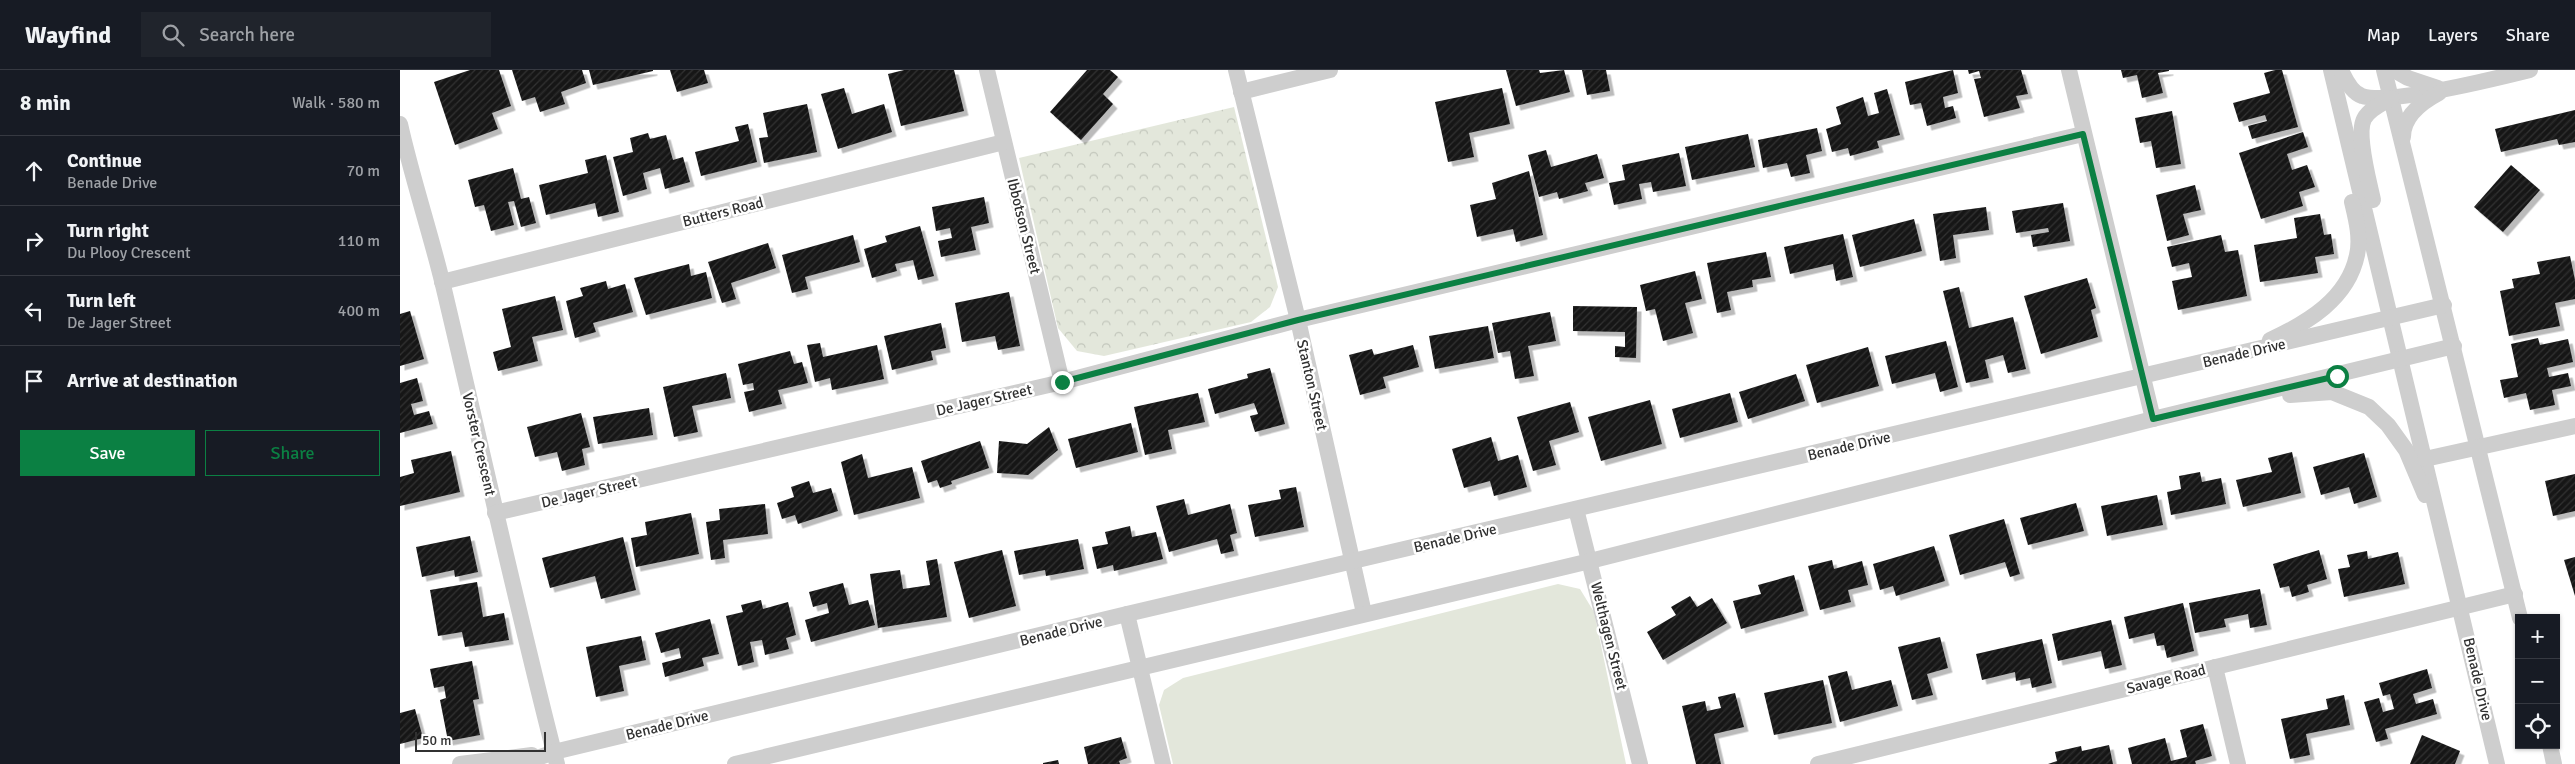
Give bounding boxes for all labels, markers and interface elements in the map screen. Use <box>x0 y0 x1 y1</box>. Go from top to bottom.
search box <box>141 12 491 57</box>
text: Wayfind <box>25 20 111 50</box>
icon: search <box>159 21 187 49</box>
text: Search here <box>199 23 295 47</box>
text: Map <box>2367 24 2400 46</box>
text: Layers <box>2428 24 2478 46</box>
text: Share <box>2506 24 2550 46</box>
text: 8 min <box>20 90 71 116</box>
text: Walk · 580 m <box>292 93 380 113</box>
text: Continue <box>67 149 142 173</box>
icon: ahead <box>20 157 48 185</box>
text: 70 m <box>346 161 380 181</box>
text: Benade Drive <box>67 173 157 193</box>
street label: Ibbotson Street <box>1003 176 1045 276</box>
street label: Butters Road <box>681 193 765 231</box>
text: Turn right <box>67 219 149 243</box>
icon: right <box>20 227 48 255</box>
text: 110 m <box>338 231 380 251</box>
text: Du Plooy Crescent <box>67 243 191 263</box>
text: Turn left <box>67 289 136 313</box>
icon: left <box>20 297 48 325</box>
text: 400 m <box>338 301 380 321</box>
text: De Jager Street <box>67 313 171 333</box>
street label: Benade Drive <box>2201 335 2287 371</box>
street label: Stanton Street <box>1293 338 1331 432</box>
route start <box>2326 365 2349 388</box>
icon: arrive <box>20 367 48 395</box>
text: Arrive at destination <box>67 369 238 393</box>
route end <box>1051 371 1074 394</box>
street label: De Jager Street <box>934 380 1034 420</box>
street label: Vorster Crescent <box>458 391 500 497</box>
street label: Benade Drive <box>1806 428 1892 464</box>
button: Save <box>20 430 195 476</box>
button: Share <box>205 430 380 476</box>
street label: De Jager Street <box>539 472 639 512</box>
street label: Benade Drive <box>1412 520 1498 556</box>
street label: Welthagen Street <box>1587 580 1631 692</box>
street label: Benade Drive <box>1018 612 1104 650</box>
map controls <box>2515 614 2560 749</box>
button: + <box>2515 614 2560 659</box>
street label: Benade Drive <box>2460 636 2496 722</box>
button: − <box>2515 659 2560 704</box>
street label: Savage Road <box>2125 660 2207 698</box>
button: locate <box>2515 704 2560 749</box>
street label: Benade Drive <box>624 706 710 744</box>
scale bar <box>415 729 546 752</box>
text: 50 m <box>422 732 451 749</box>

